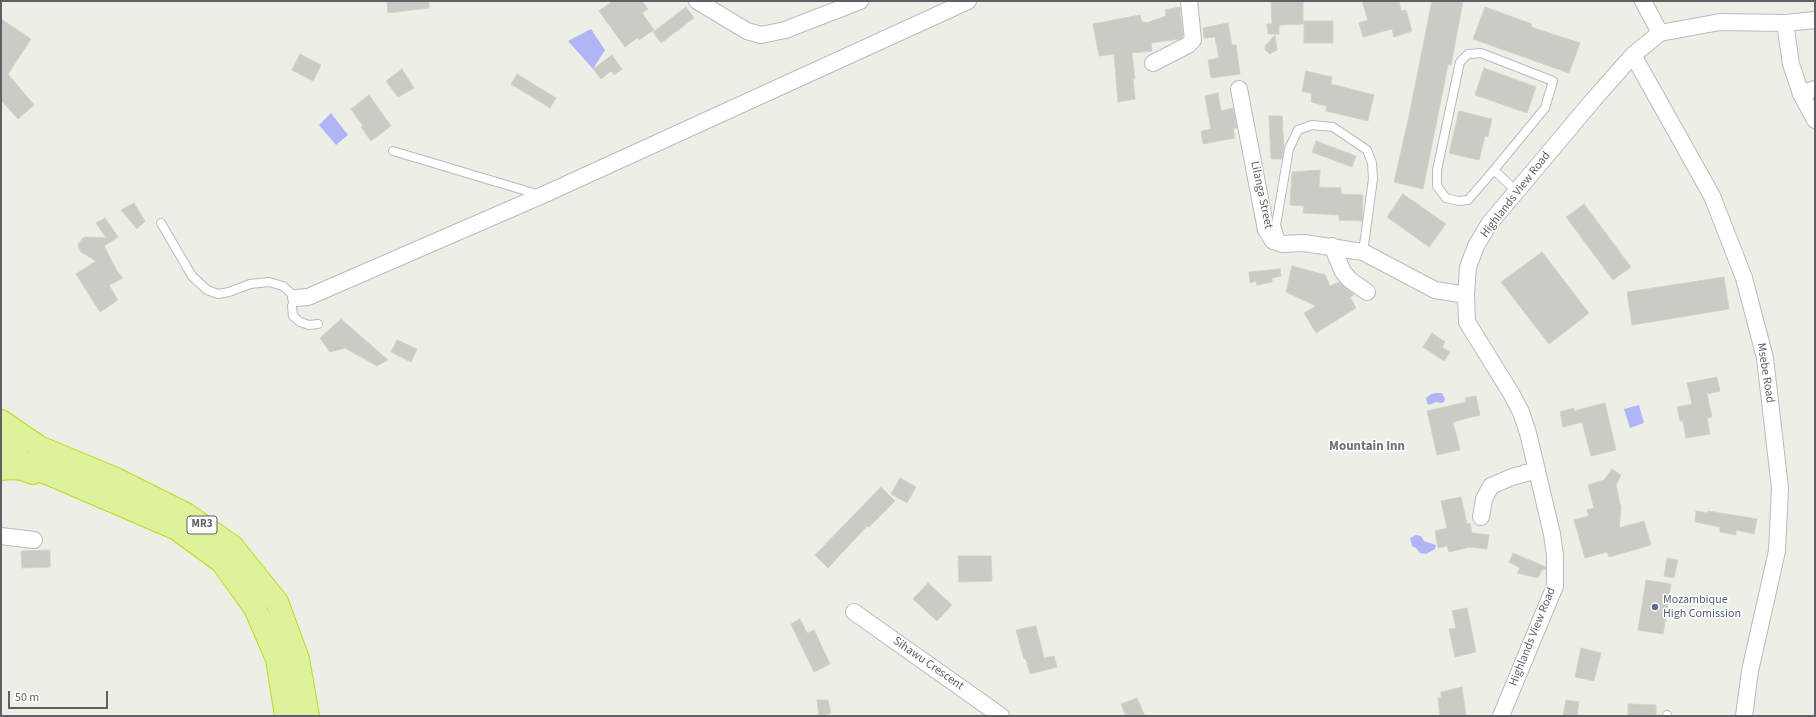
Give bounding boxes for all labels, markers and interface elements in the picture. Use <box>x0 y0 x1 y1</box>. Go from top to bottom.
street label: Highlands View Road <box>1478 149 1554 241</box>
street label: Lilanga Street <box>1247 160 1275 230</box>
street label: Msebe Road <box>1753 342 1777 404</box>
district label: Mountain Inn <box>1329 439 1405 455</box>
road number: MR3 <box>187 516 217 534</box>
street label: Highlands View Road <box>1507 586 1559 688</box>
place label: Mozambique High Comission <box>1663 593 1741 621</box>
marker: Mozambique High Comission <box>1650 602 1660 612</box>
street label: Sihawu Crescent <box>890 634 966 694</box>
scale bar <box>10 683 110 709</box>
text: 50 m <box>15 689 39 706</box>

